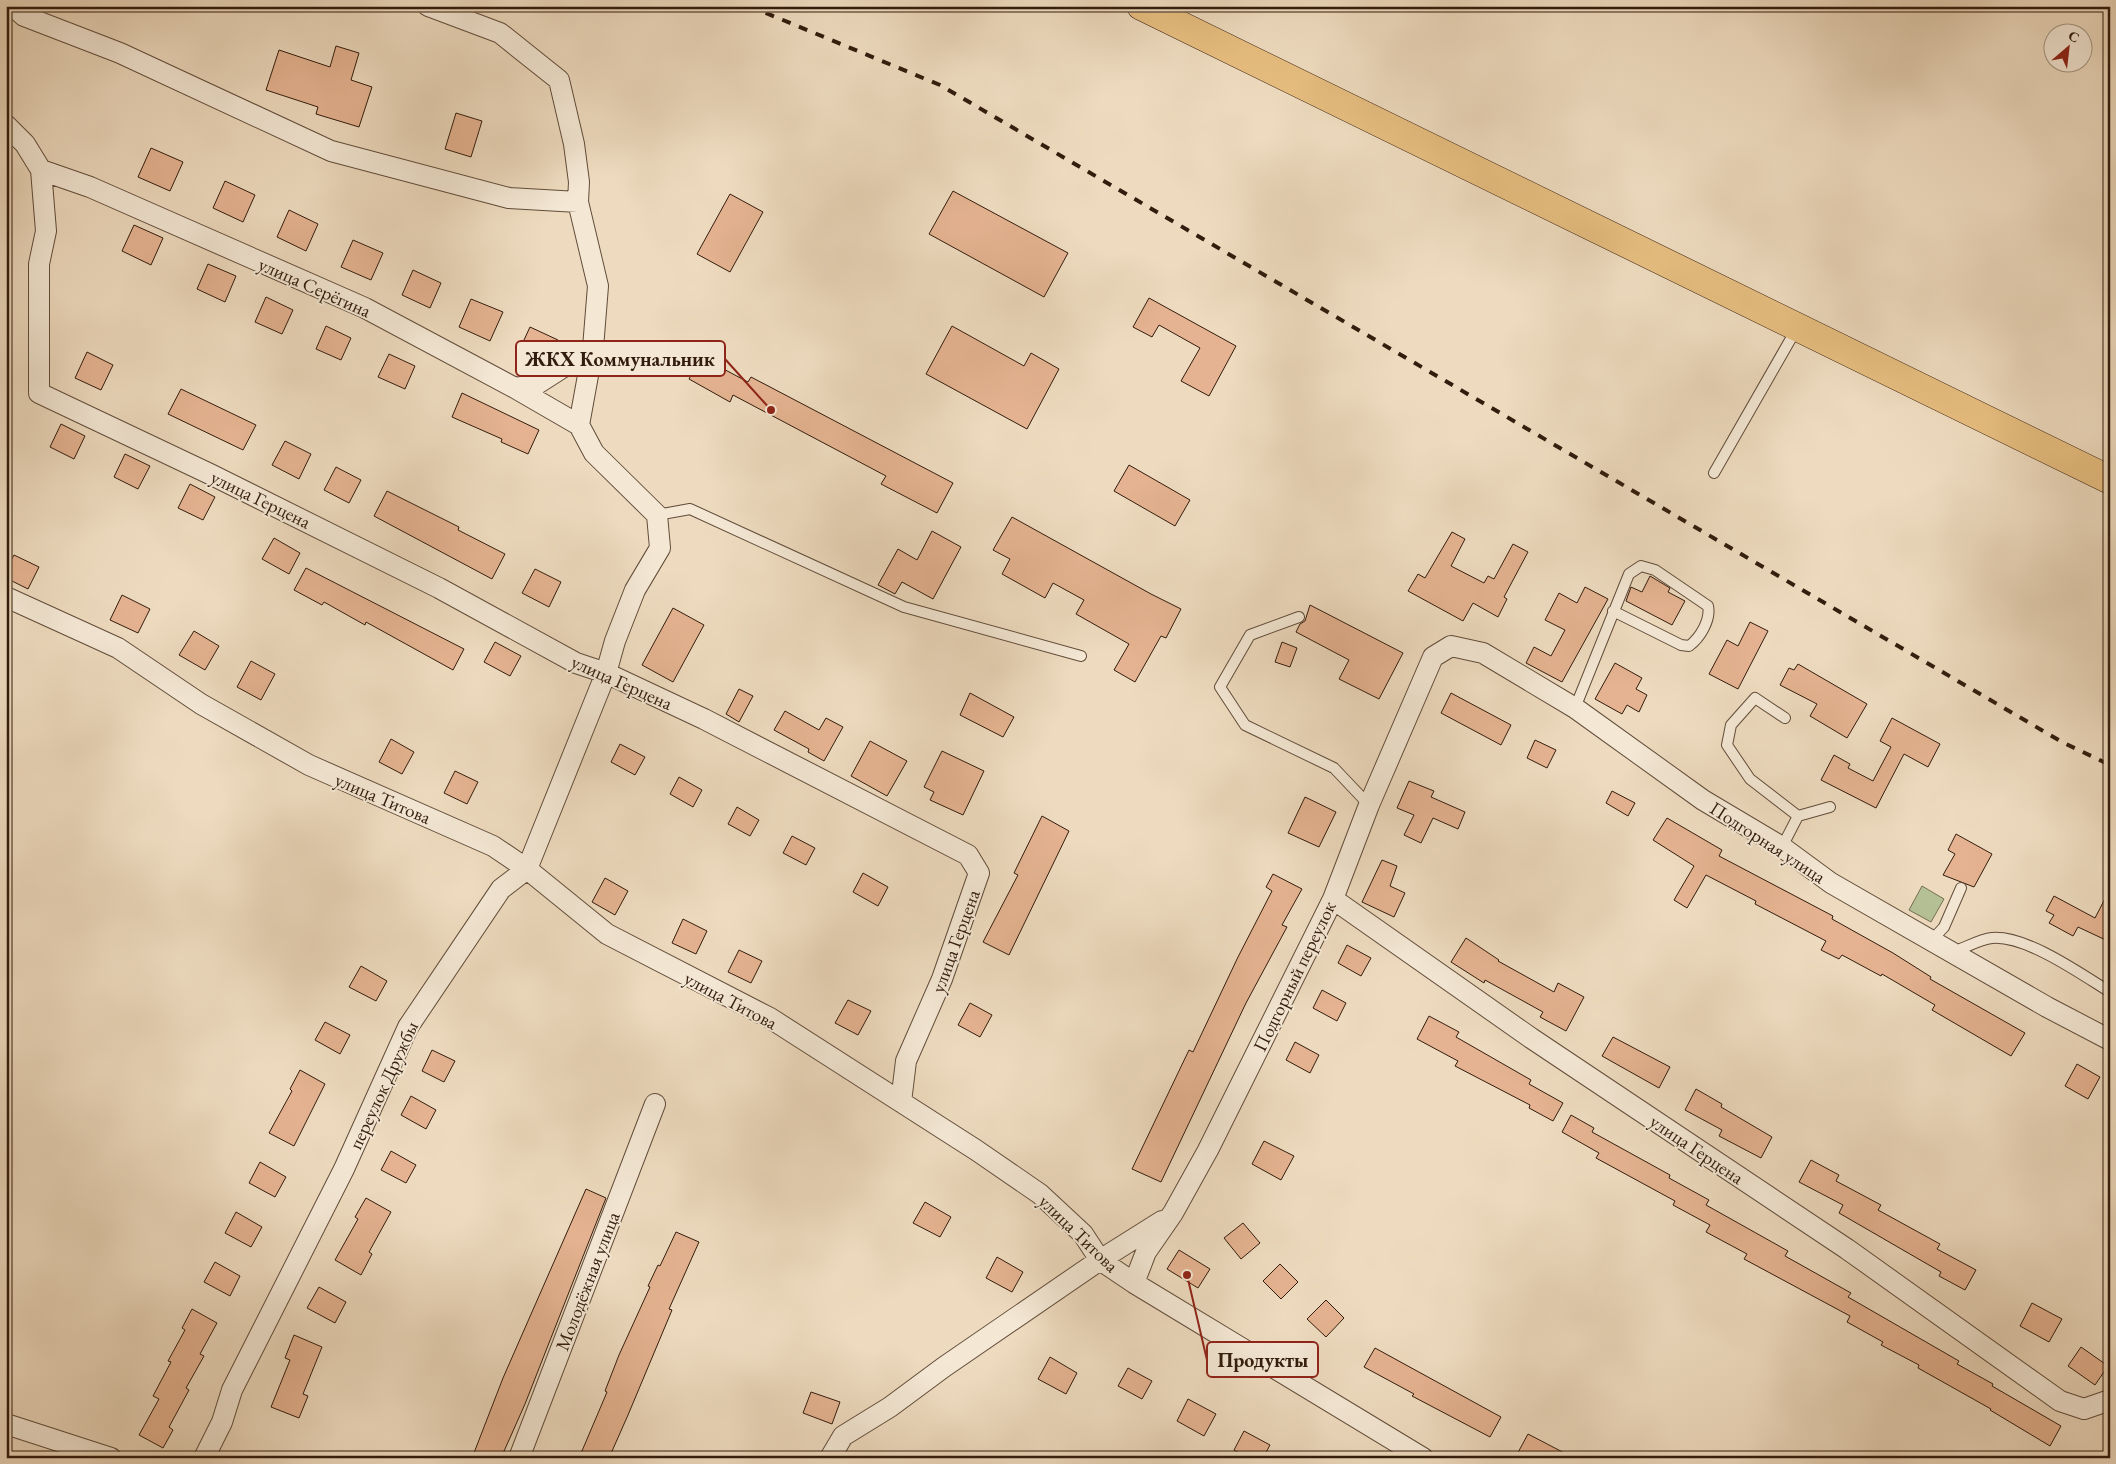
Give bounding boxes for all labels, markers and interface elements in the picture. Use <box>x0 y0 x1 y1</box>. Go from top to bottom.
north arrow <box>2044 22 2094 72</box>
text: С <box>2065 26 2083 47</box>
street label: улица Серёгина <box>255 252 375 324</box>
callout: ЖКХ Коммунальник <box>516 341 725 376</box>
text: ЖКХ Коммунальник <box>524 346 715 372</box>
street label: улица Герцена <box>207 464 315 535</box>
street label: улица Герцена <box>567 649 677 716</box>
street label: улица Титова <box>331 767 435 830</box>
street label: Подгорная улица <box>1705 796 1831 889</box>
street label: улица Герцена <box>925 886 986 996</box>
street label: Подгорный переулок <box>1247 897 1342 1056</box>
street label: улица Титова <box>680 965 782 1036</box>
street label: переулок Дружбы <box>343 1017 424 1153</box>
street label: улица Герцена <box>1645 1109 1749 1190</box>
street label: улица Титова <box>1033 1189 1124 1278</box>
street label: Молодёжная улица <box>549 1208 626 1354</box>
callout: Продукты <box>1207 1342 1318 1377</box>
text: Продукты <box>1218 1347 1308 1373</box>

